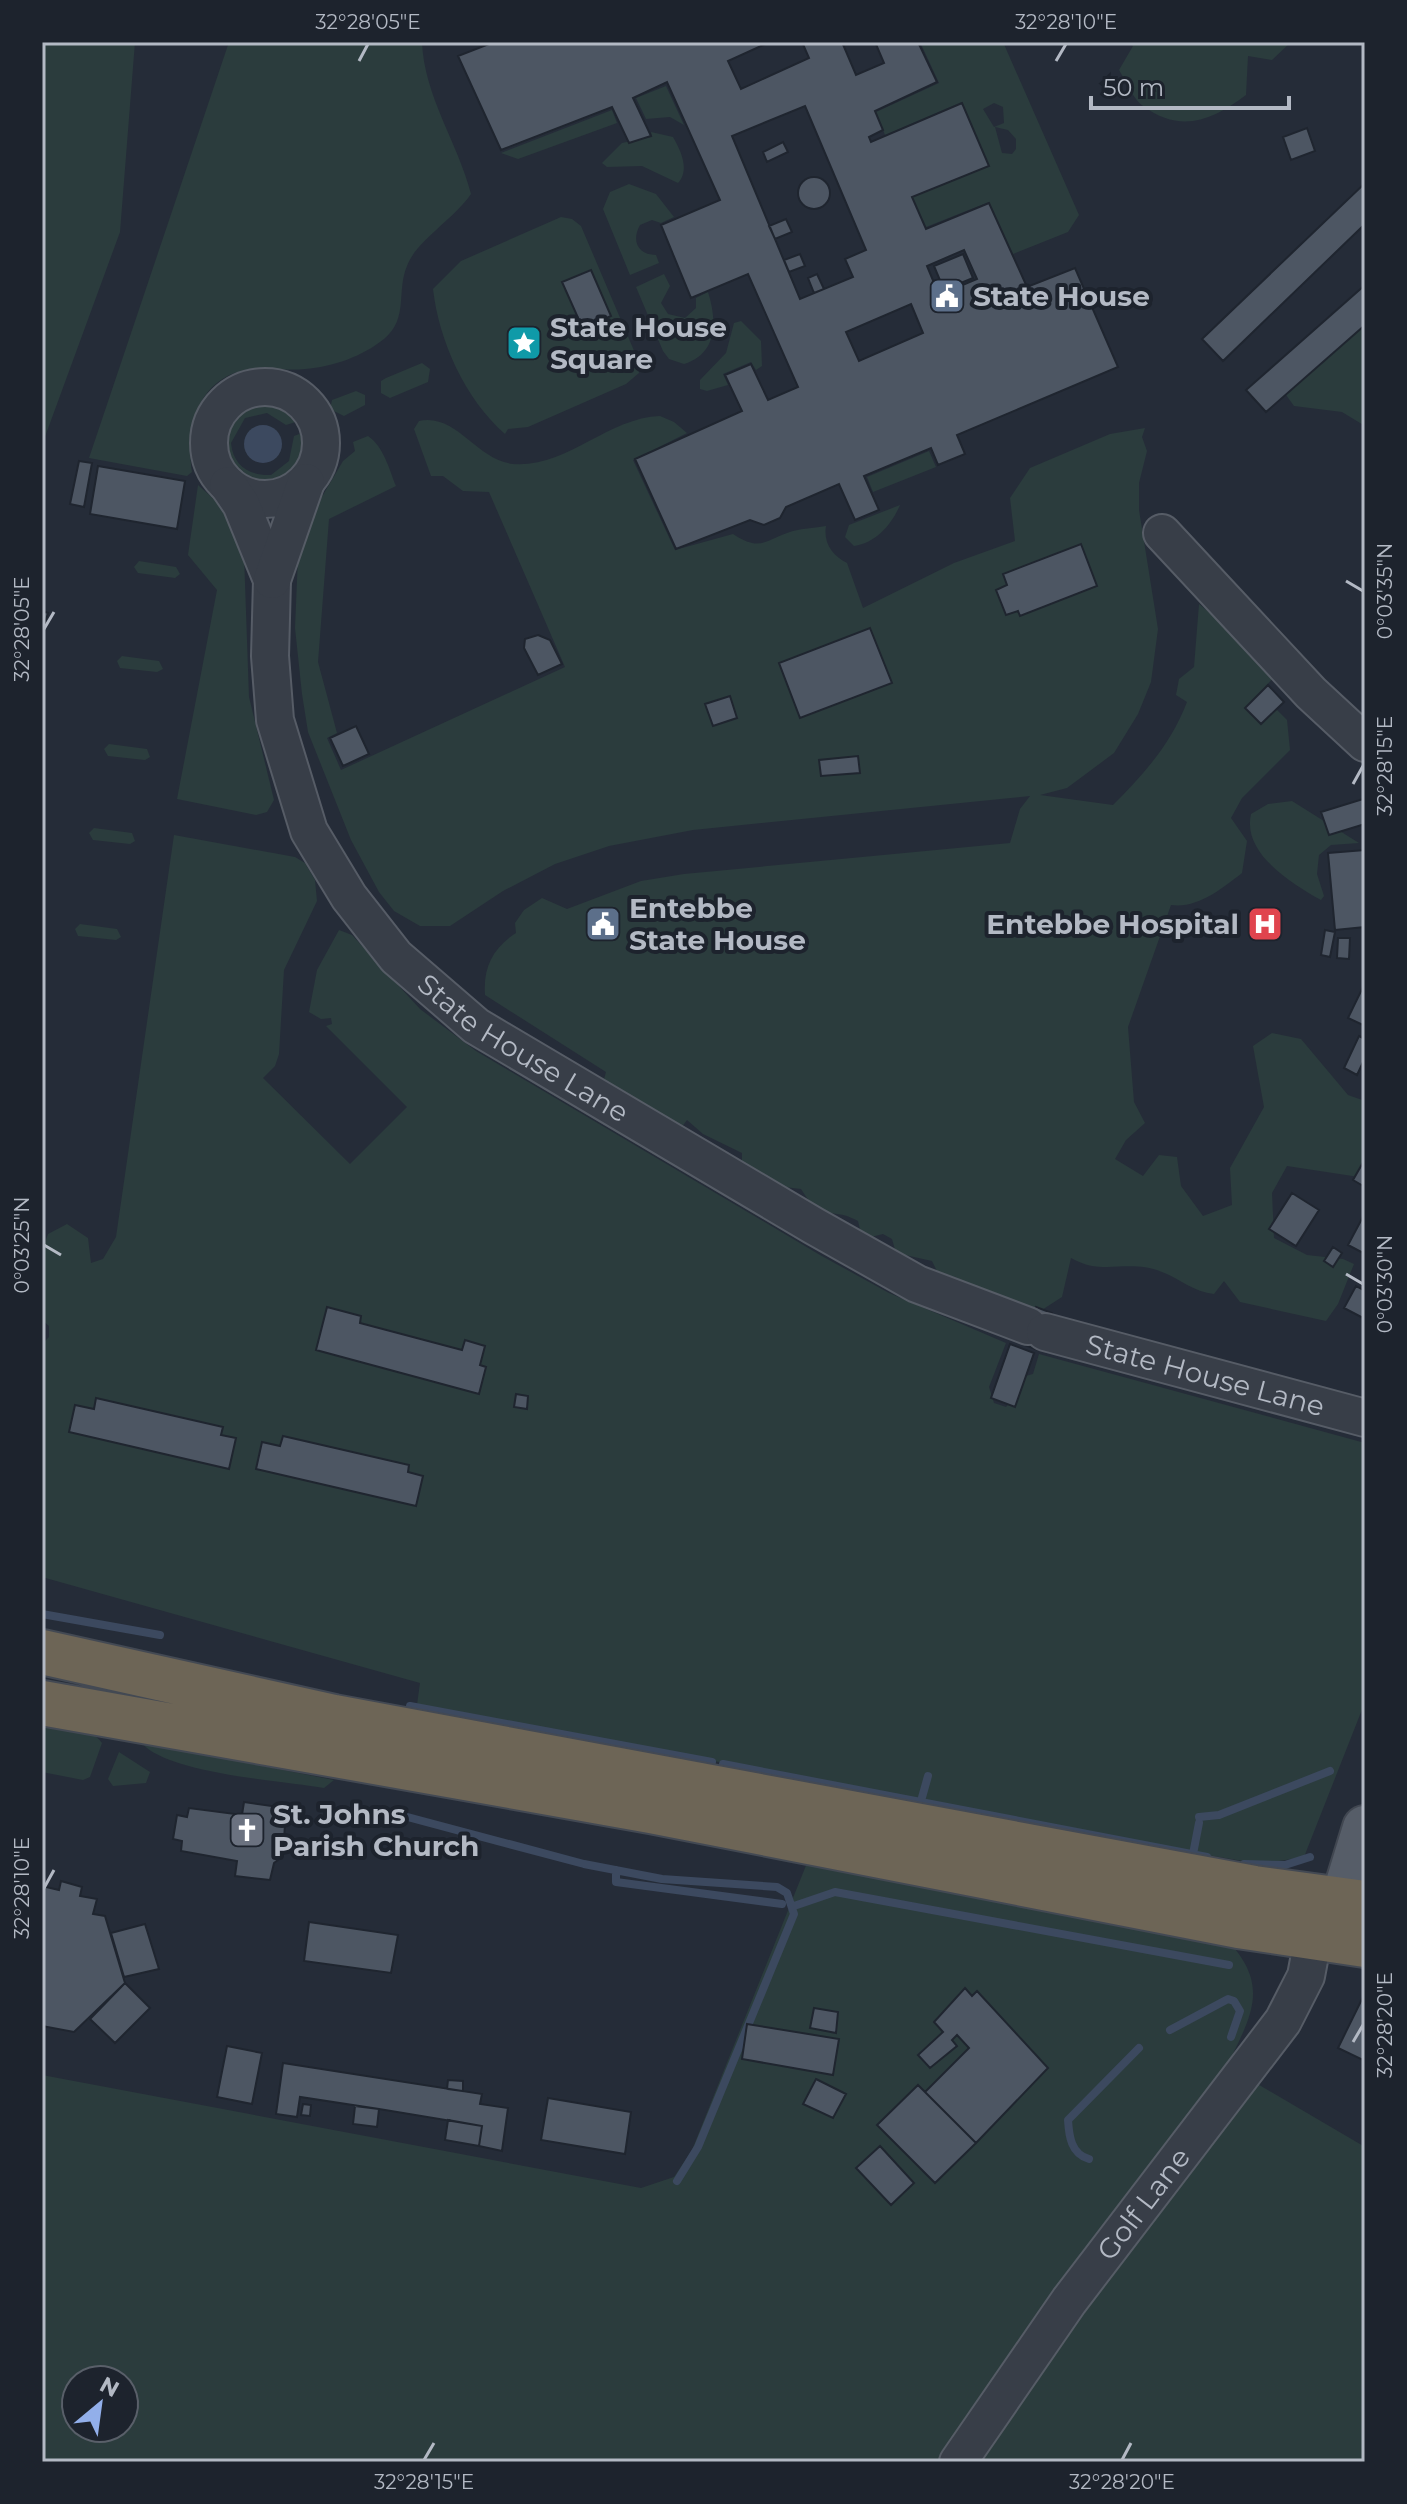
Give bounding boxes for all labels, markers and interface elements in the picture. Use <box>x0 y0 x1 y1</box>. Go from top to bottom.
text: 32°28'05"E <box>315 10 421 34</box>
text: 32°28'10"E <box>1015 10 1117 34</box>
scale bar <box>1091 60 1289 110</box>
text: 50 m <box>1103 73 1164 102</box>
public building icon: State House <box>928 277 966 315</box>
place label: State House <box>973 279 1150 313</box>
place label: State House Square <box>550 310 727 376</box>
place icon: State House Square <box>505 324 543 362</box>
text: 0°03'35"N <box>1373 543 1397 639</box>
text: 32°28'05"E <box>10 576 34 682</box>
text: 32°28'15"E <box>1373 716 1397 816</box>
place label: Entebbe State House <box>629 891 806 957</box>
public building icon: Entebbe State House <box>584 905 622 943</box>
hospital icon: Entebbe Hospital <box>1246 905 1284 943</box>
place label: Entebbe Hospital <box>986 907 1239 941</box>
street label: State House Lane <box>411 967 635 1129</box>
text: 0°03'25"N <box>10 1197 34 1293</box>
text: 0°03'30"N <box>1373 1235 1397 1333</box>
street label: State House Lane <box>1082 1327 1328 1423</box>
place label: St. Johns Parish Church <box>273 1797 479 1863</box>
church icon: St. Johns Parish Church <box>228 1811 266 1849</box>
text: 32°28'10"E <box>10 1837 34 1939</box>
text: 32°28'20"E <box>1373 1972 1397 2078</box>
street label: Golf Lane <box>1090 2141 1197 2267</box>
north arrow <box>60 2364 140 2444</box>
text: N <box>95 2371 124 2403</box>
text: 32°28'15"E <box>374 2470 474 2494</box>
text: 32°28'20"E <box>1069 2470 1175 2494</box>

